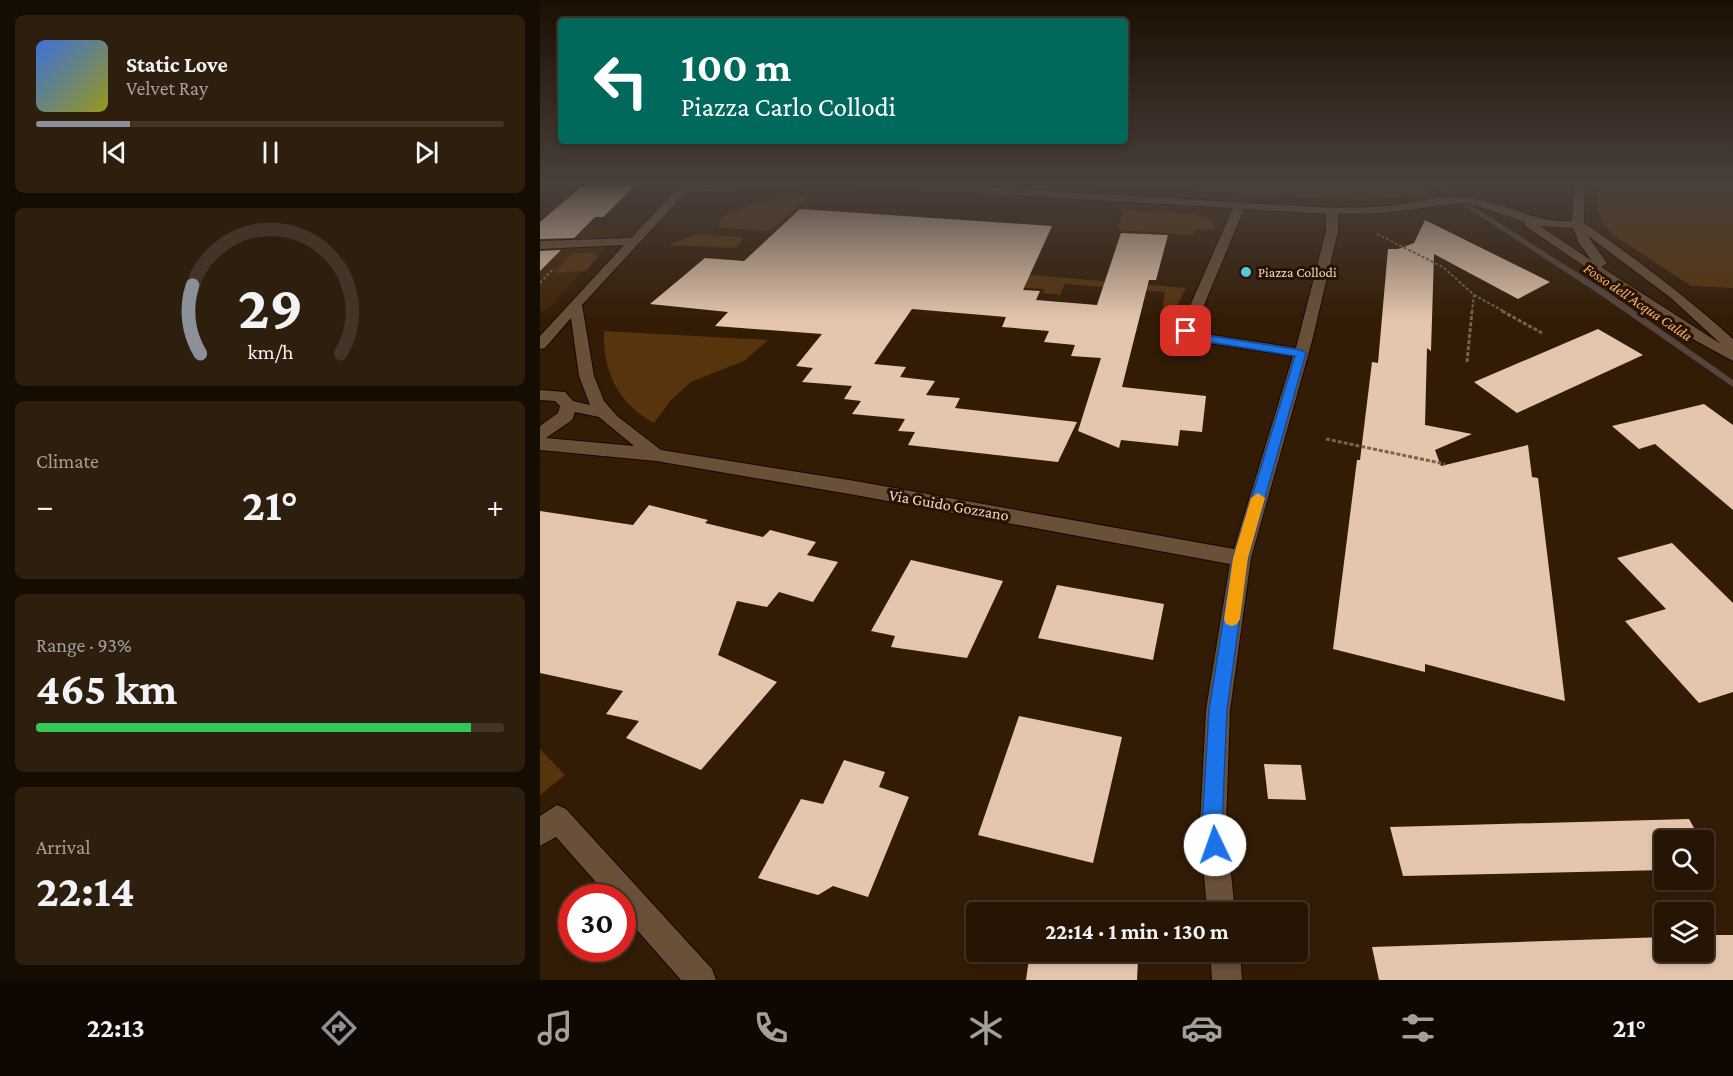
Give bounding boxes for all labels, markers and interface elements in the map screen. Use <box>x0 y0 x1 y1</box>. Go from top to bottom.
icon: left <box>582 42 660 120</box>
text: 100 m <box>681 43 791 90</box>
text: Static Love <box>126 52 228 77</box>
text: Velvet Ray <box>126 77 208 99</box>
text: Piazza Carlo Collodi <box>681 92 896 122</box>
icon: previous <box>98 136 131 169</box>
icon: pause <box>254 136 287 169</box>
icon: next <box>410 136 443 169</box>
water label: Fosso dell'Acqua Calda <box>1580 260 1695 345</box>
place label: Piazza Collodi <box>1258 264 1337 280</box>
marker: Piazza Collodi <box>1239 265 1253 279</box>
text: 29 <box>237 272 303 341</box>
pin <box>1160 305 1211 356</box>
icon: arrive <box>1169 314 1202 347</box>
text: km/h <box>247 340 294 364</box>
text: Climate <box>36 450 99 472</box>
text: 21° <box>242 480 298 530</box>
street label: Via Guido Gozzano <box>888 486 1010 524</box>
text: − <box>36 487 53 524</box>
text: + <box>487 487 504 524</box>
text: Range · 93% <box>36 634 132 656</box>
text: 465 km <box>36 664 177 714</box>
position arrow <box>1183 813 1247 877</box>
map controls <box>1654 830 1714 962</box>
button: search <box>1654 830 1714 890</box>
text: Arrival <box>36 836 90 858</box>
text: 22:14 <box>36 866 135 916</box>
speed limit sign: 30 <box>558 884 636 962</box>
button: layers <box>1654 902 1714 962</box>
text: 22:14 · 1 min · 130 m <box>1045 919 1229 944</box>
icon: directions <box>318 1007 360 1049</box>
icon: music <box>534 1007 576 1049</box>
icon: phone <box>750 1007 792 1049</box>
icon: climate <box>965 1007 1007 1049</box>
icon: car <box>1181 1007 1223 1049</box>
icon: filters <box>1397 1007 1439 1049</box>
text: 22:13 <box>87 1013 145 1043</box>
text: 21° <box>1612 1013 1646 1043</box>

